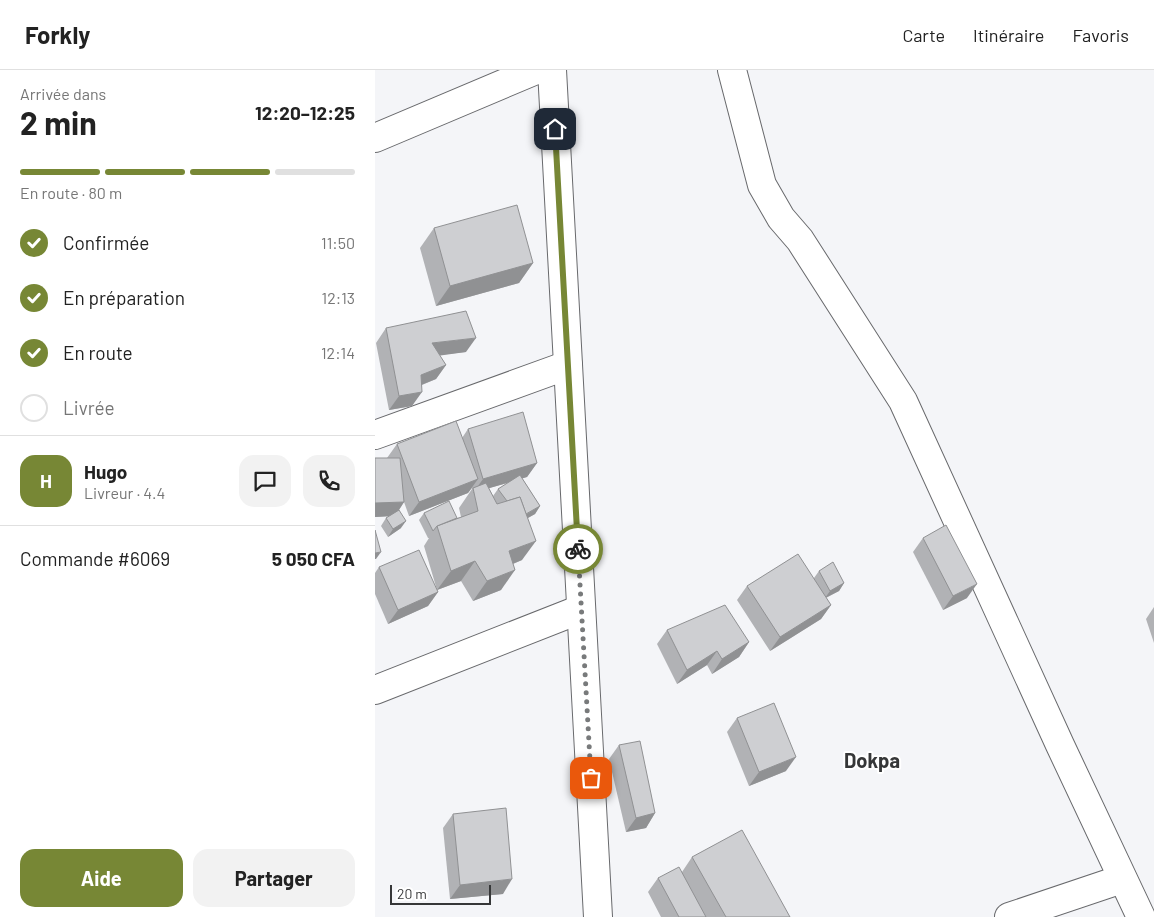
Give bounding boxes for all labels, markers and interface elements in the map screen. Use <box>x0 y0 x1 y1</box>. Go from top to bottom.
text: Forkly <box>25 20 90 49</box>
text: Carte <box>902 24 945 46</box>
text: Itinéraire <box>973 24 1044 46</box>
text: Favoris <box>1072 24 1129 46</box>
text: Arrivée dans <box>20 84 106 103</box>
text: 12:20–12:25 <box>255 101 355 124</box>
text: 2 min <box>20 103 97 141</box>
pin <box>534 108 576 150</box>
icon: home <box>541 115 569 143</box>
text: En route · 80 m <box>20 183 122 202</box>
icon: check <box>20 229 48 257</box>
text: Confirmée <box>63 231 150 254</box>
text: 11:50 <box>321 233 355 252</box>
icon: check <box>20 284 48 312</box>
text: En préparation <box>63 286 185 309</box>
text: 12:13 <box>322 288 355 307</box>
icon: check <box>20 339 48 367</box>
text: En route <box>63 341 133 364</box>
text: 12:14 <box>321 343 355 362</box>
text: Livrée <box>63 396 115 419</box>
button: chat <box>239 455 291 507</box>
button: phone <box>303 455 355 507</box>
text: Hugo <box>84 460 127 483</box>
text: H <box>40 469 52 492</box>
text: Livreur · 4.4 <box>84 483 165 502</box>
courier <box>553 524 603 574</box>
icon: bike <box>564 535 592 563</box>
text: Commande #6069 <box>20 547 170 570</box>
text: 5 050 CFA <box>272 547 355 570</box>
district label: Dokpa <box>844 748 900 772</box>
pin <box>570 757 612 799</box>
icon: bag <box>577 764 605 792</box>
button: Aide <box>20 849 183 907</box>
button: Partager <box>193 849 355 907</box>
scale bar <box>390 882 491 905</box>
text: 20 m <box>397 885 427 902</box>

